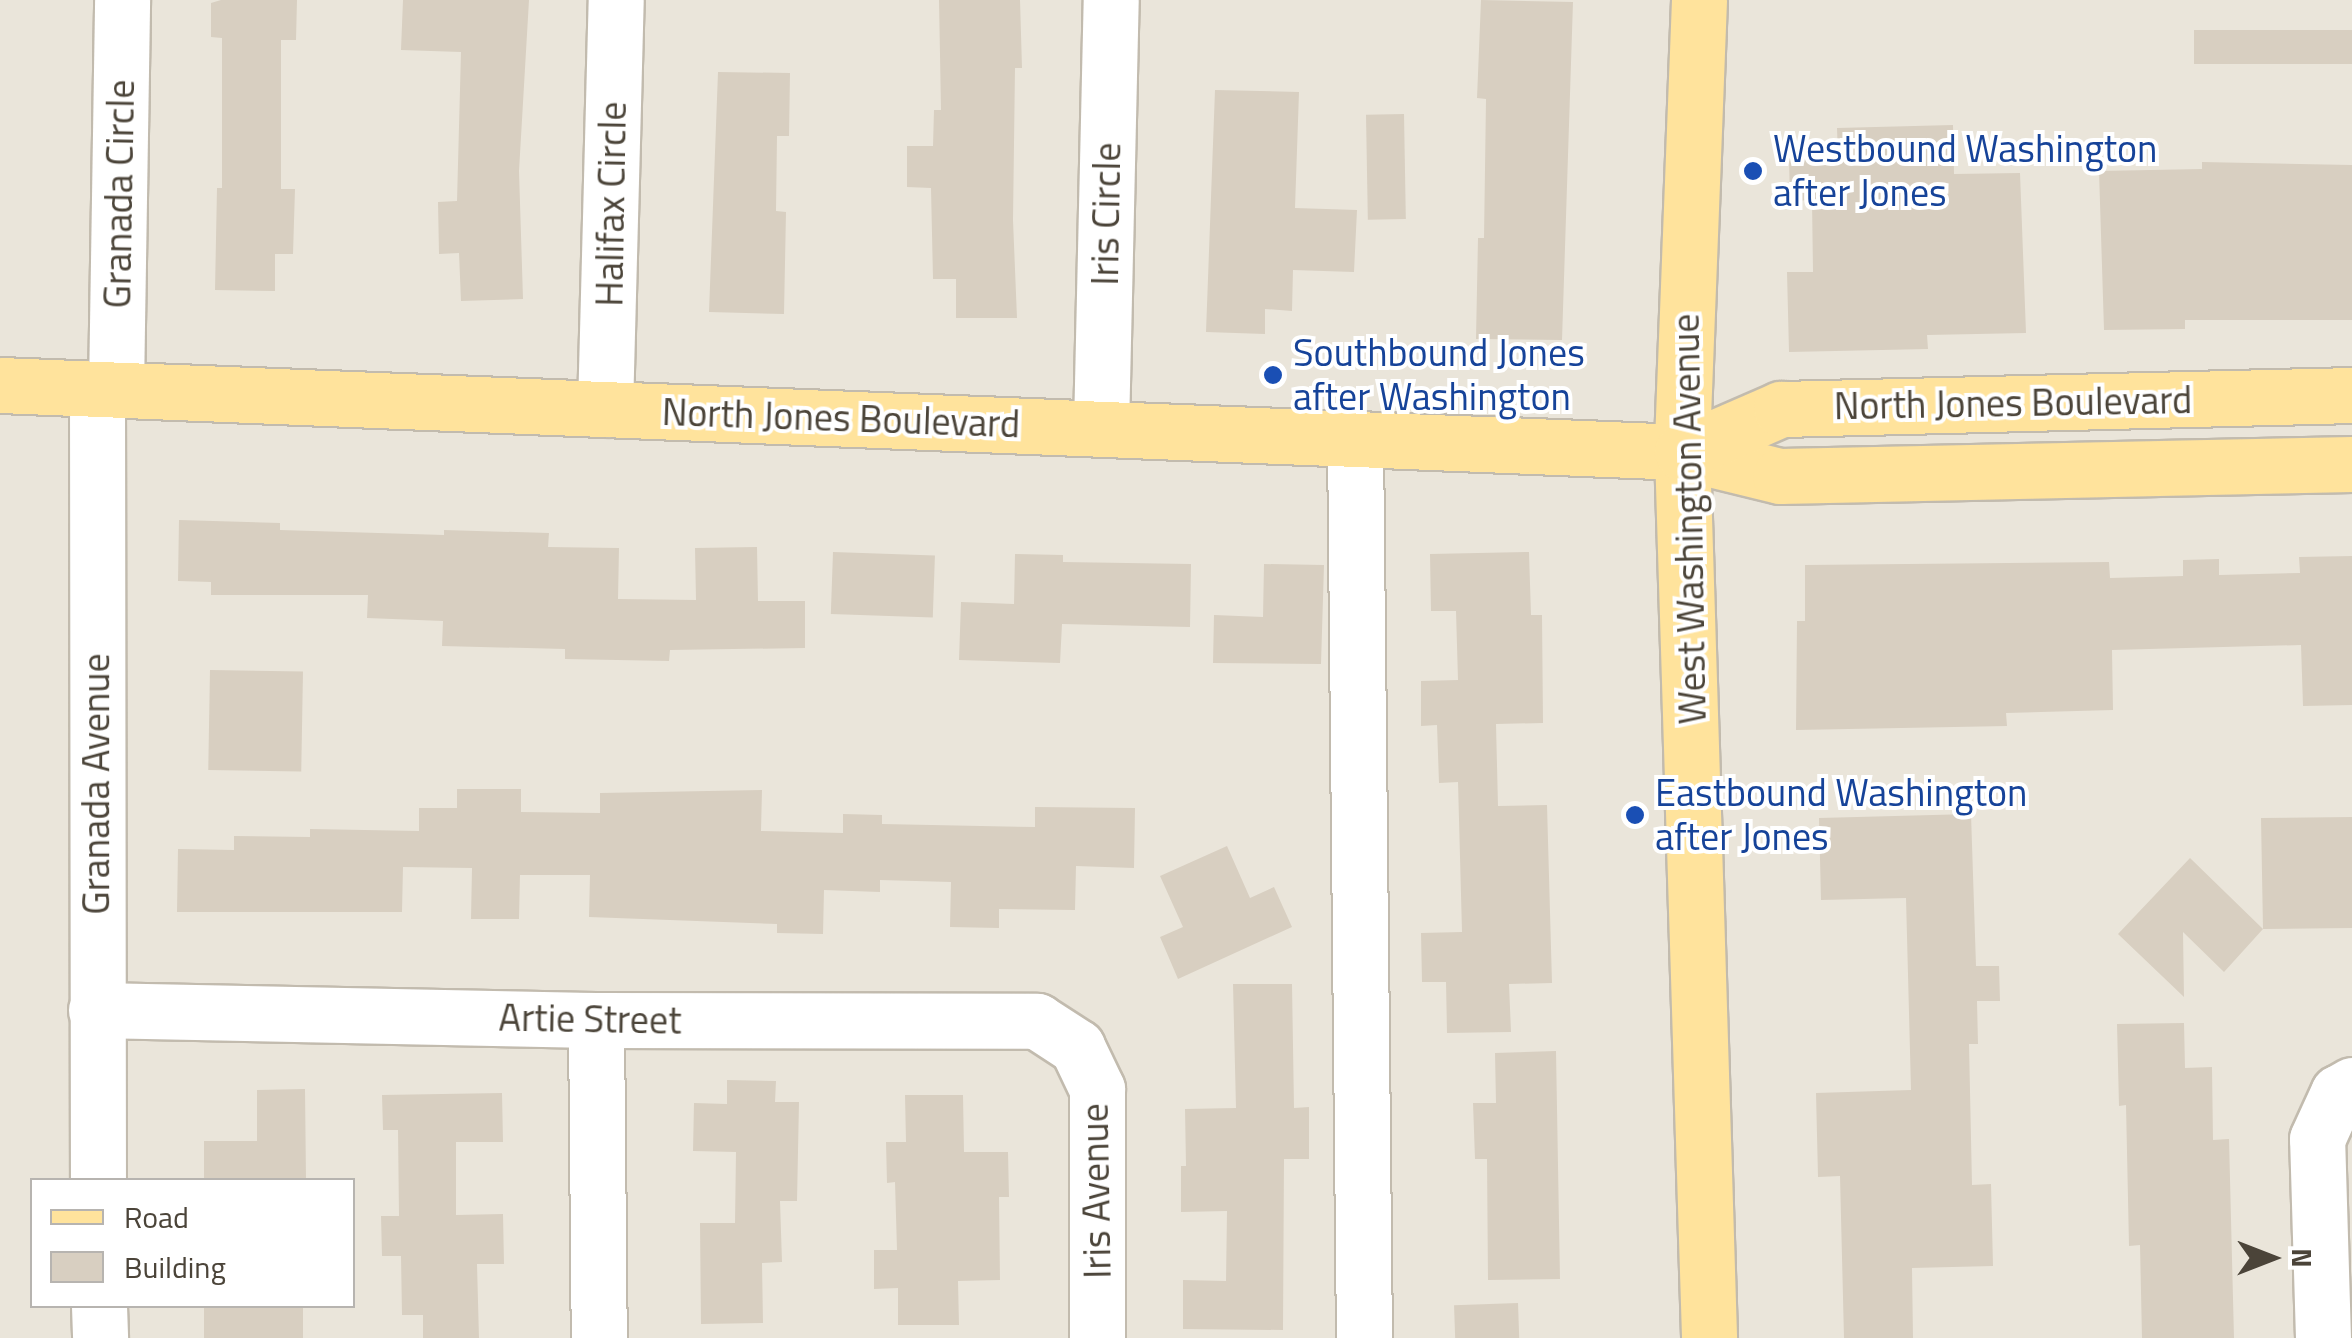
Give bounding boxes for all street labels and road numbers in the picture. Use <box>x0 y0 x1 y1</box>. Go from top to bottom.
street label: Granada Circle <box>94 79 144 309</box>
street label: Halifax Circle <box>586 101 636 307</box>
street label: Iris Circle <box>1082 142 1130 286</box>
street label: West Washington Avenue <box>1663 313 1715 725</box>
street label: North Jones Boulevard <box>1833 377 2193 429</box>
street label: North Jones Boulevard <box>661 389 1021 447</box>
street label: Granada Avenue <box>73 653 119 915</box>
street label: Artie Street <box>498 995 682 1043</box>
street label: Iris Avenue <box>1072 1103 1120 1279</box>

